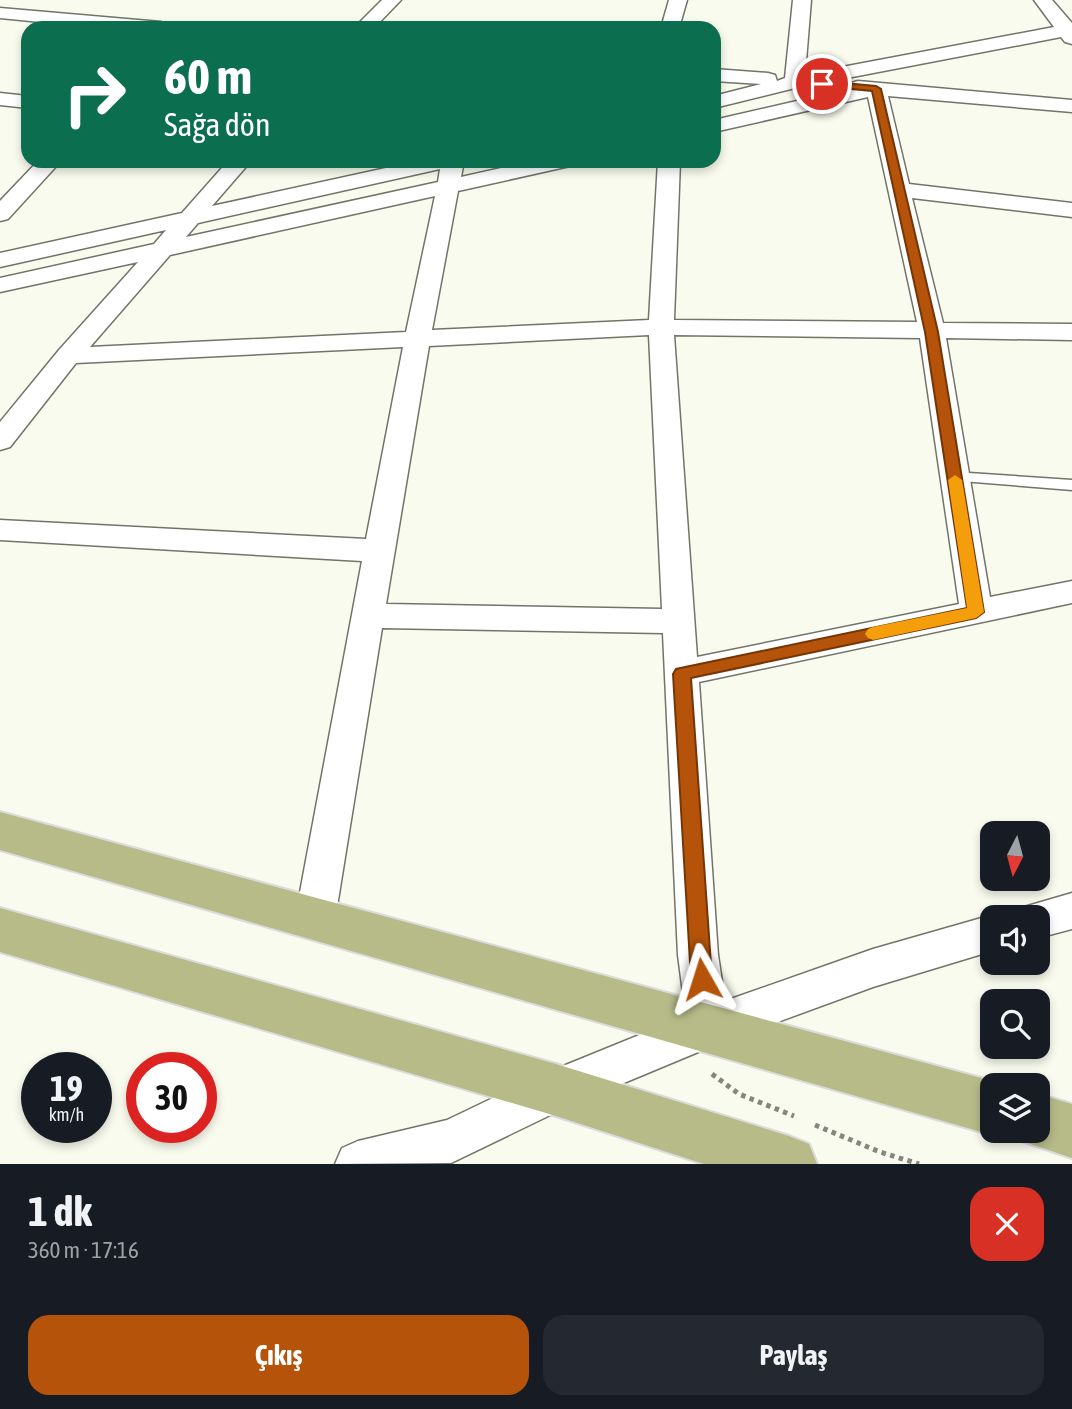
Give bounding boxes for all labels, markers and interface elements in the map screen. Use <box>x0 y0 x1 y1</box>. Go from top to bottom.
text: 60 m <box>164 48 252 104</box>
icon: right <box>49 49 140 140</box>
pin <box>792 54 852 114</box>
icon: arrive <box>803 65 841 103</box>
text: Sağa dön <box>164 106 270 143</box>
north arrow <box>980 821 1050 891</box>
map controls <box>980 821 1050 1143</box>
button: sound <box>980 905 1050 975</box>
position arrow <box>665 942 739 1016</box>
button: search <box>980 989 1050 1059</box>
speed limit sign: 30 <box>126 1052 217 1143</box>
text: 19 <box>50 1068 83 1108</box>
button: layers <box>980 1073 1050 1143</box>
text: km/h <box>49 1104 84 1125</box>
text: 1 dk <box>28 1187 92 1235</box>
button: close <box>970 1187 1044 1261</box>
text: 360 m · 17:16 <box>28 1237 139 1263</box>
button: Çıkış <box>28 1315 529 1395</box>
button: Paylaş <box>543 1315 1044 1395</box>

